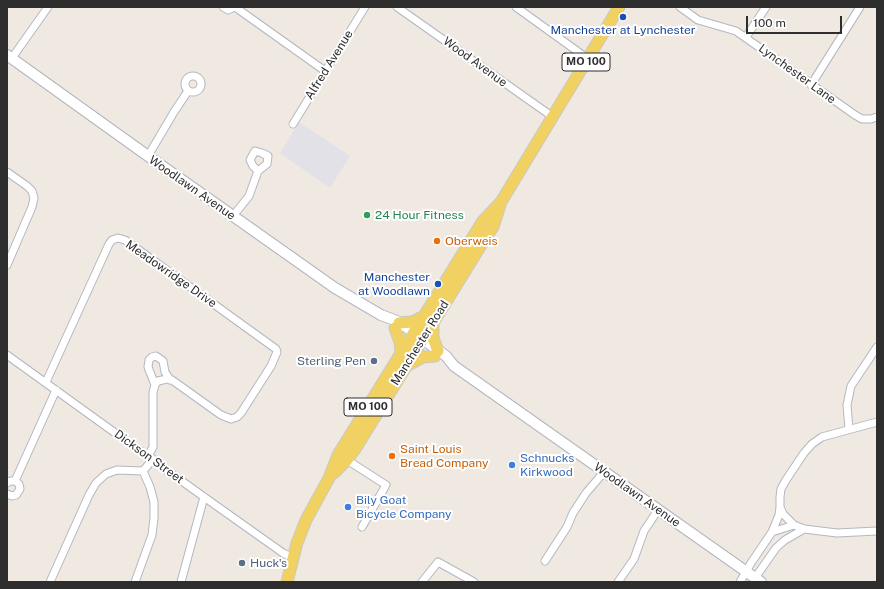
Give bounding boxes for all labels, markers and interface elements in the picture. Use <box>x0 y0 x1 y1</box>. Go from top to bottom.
scale bar <box>748 8 844 34</box>
marker: Manchester at Lynchester <box>618 12 628 22</box>
text: 100 m <box>753 16 786 30</box>
place label: Manchester at Lynchester <box>551 23 695 37</box>
street label: Alfred Avenue <box>302 28 356 102</box>
street label: Wood Avenue <box>440 34 510 90</box>
street label: Lynchester Lane <box>756 41 838 107</box>
road number: MO 100 <box>562 53 610 71</box>
street label: Woodlawn Avenue <box>146 153 238 223</box>
place label: 24 Hour Fitness <box>375 208 464 222</box>
marker: 24 Hour Fitness <box>362 210 372 220</box>
place label: Oberweis <box>445 234 498 248</box>
marker: Oberweis <box>432 236 442 246</box>
street label: Meadowridge Drive <box>123 237 219 311</box>
place label: Manchester at Woodlawn <box>358 270 430 298</box>
marker: Manchester at Woodlawn <box>433 279 443 289</box>
street label: Manchester Road <box>388 298 452 388</box>
place label: Sterling Pen <box>297 354 366 368</box>
marker: Sterling Pen <box>369 356 379 366</box>
road number: MO 100 <box>344 398 392 416</box>
street label: Dickson Street <box>112 427 186 487</box>
place label: Saint Louis Bread Company <box>400 442 488 470</box>
marker: Saint Louis Bread Company <box>387 451 397 461</box>
place label: Schnucks Kirkwood <box>520 451 574 479</box>
marker: Schnucks Kirkwood <box>507 460 517 470</box>
street label: Woodlawn Avenue <box>591 460 683 530</box>
place label: Bily Goat Bicycle Company <box>356 493 452 521</box>
marker: Bily Goat Bicycle Company <box>343 502 353 512</box>
place label: Huck's <box>250 556 287 570</box>
marker: Huck's <box>237 558 247 568</box>

